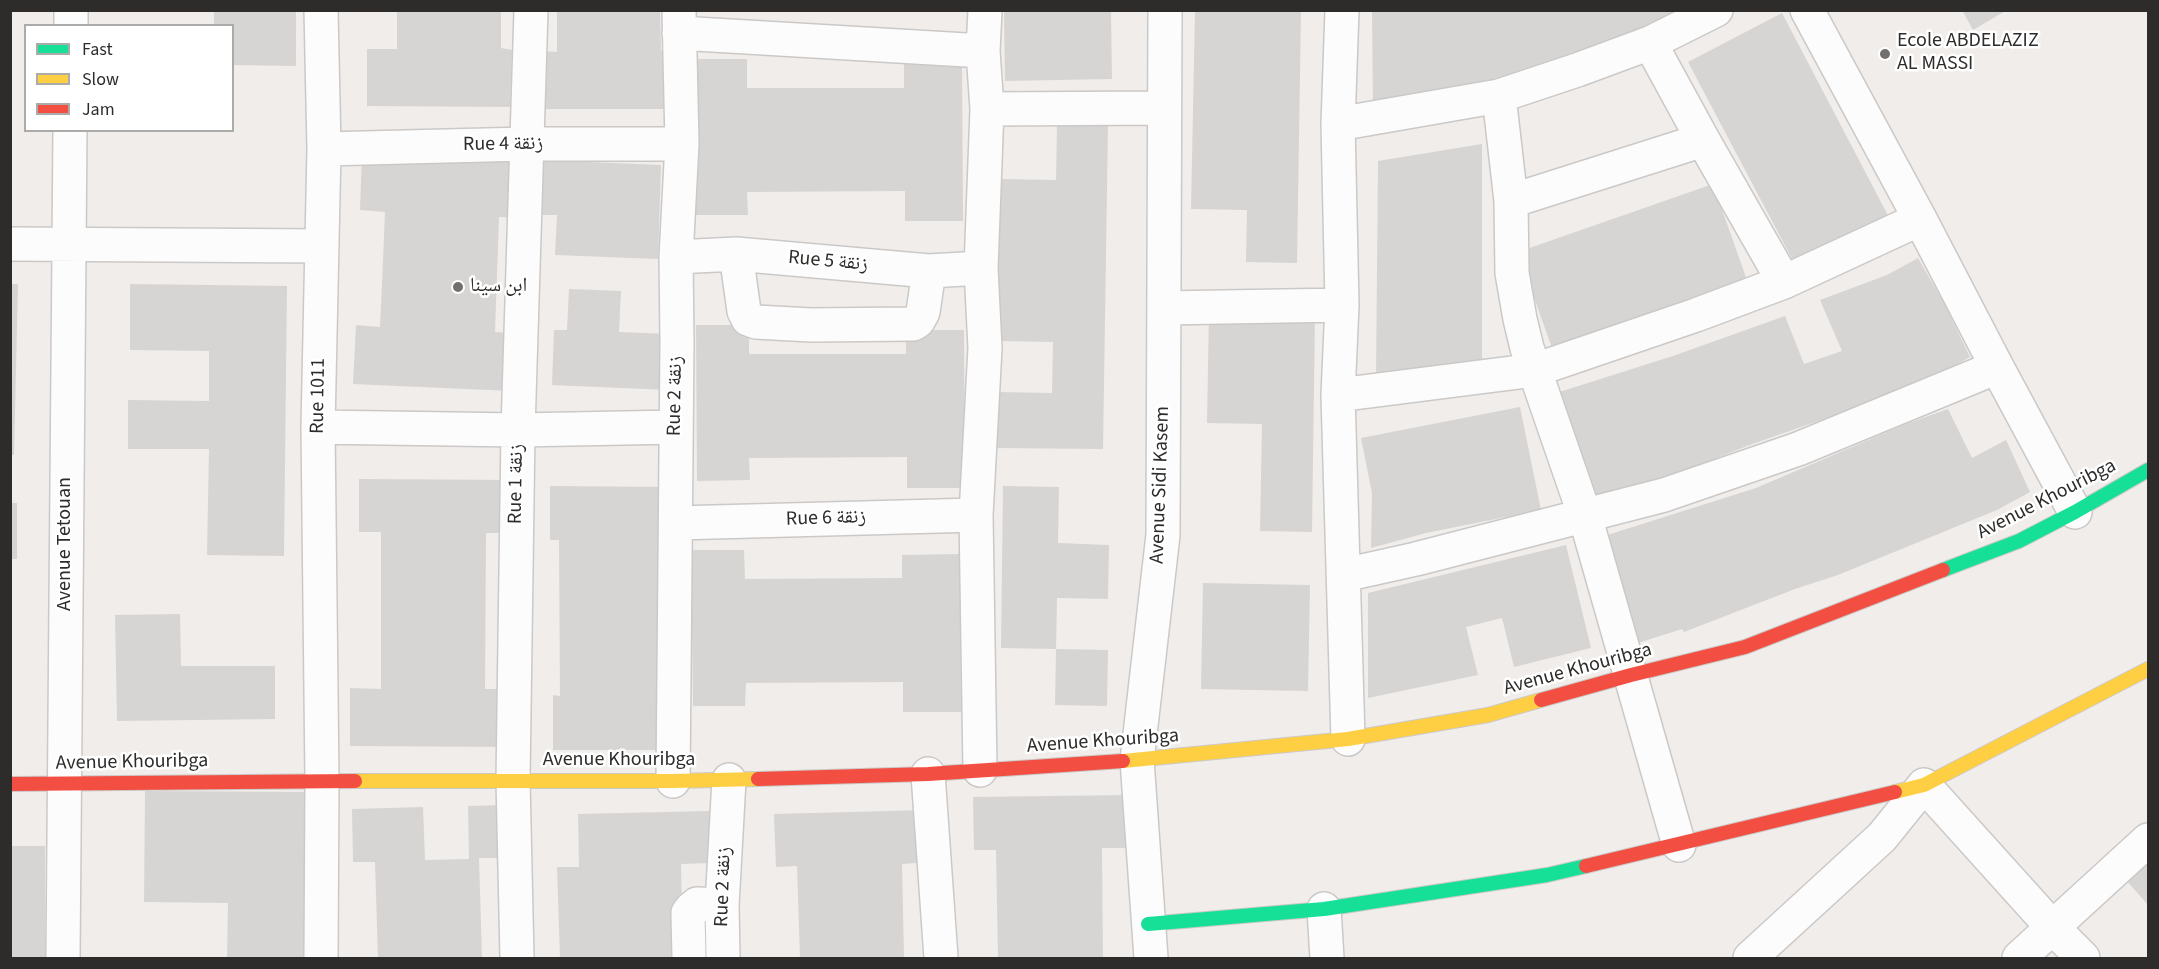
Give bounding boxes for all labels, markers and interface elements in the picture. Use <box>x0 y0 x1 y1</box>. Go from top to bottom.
legend <box>24 24 234 132</box>
place label: Ecole ABDELAZIZ AL MASSI <box>1897 30 2039 77</box>
text: Fast <box>82 37 113 62</box>
marker: Ecole ABDELAZIZ AL MASSI <box>1878 47 1892 61</box>
text: Slow <box>82 67 119 92</box>
text: Jam <box>82 97 115 122</box>
street label: Rue 4 زنقة <box>463 132 543 158</box>
street label: Rue 5 زنقة <box>787 247 869 277</box>
place label: ابن سينا <box>470 275 527 299</box>
marker: ابن سينا <box>451 280 465 294</box>
street label: Rue 2 زنقة <box>663 356 689 436</box>
street label: Rue 1011 <box>306 358 332 434</box>
street label: Avenue Sidi Kasem <box>1146 406 1176 564</box>
street label: Rue 1 زنقة <box>504 444 530 524</box>
street label: Avenue Khouribga <box>1974 455 2120 545</box>
street label: Avenue Tetouan <box>54 477 78 611</box>
street label: Rue 6 زنقة <box>786 506 866 532</box>
street label: Avenue Khouribga <box>1501 639 1655 701</box>
street label: Avenue Khouribga <box>1026 725 1180 759</box>
street label: Avenue Khouribga <box>543 749 695 773</box>
street label: Avenue Khouribga <box>56 750 208 776</box>
street label: Rue 2 زنقة <box>711 847 737 927</box>

